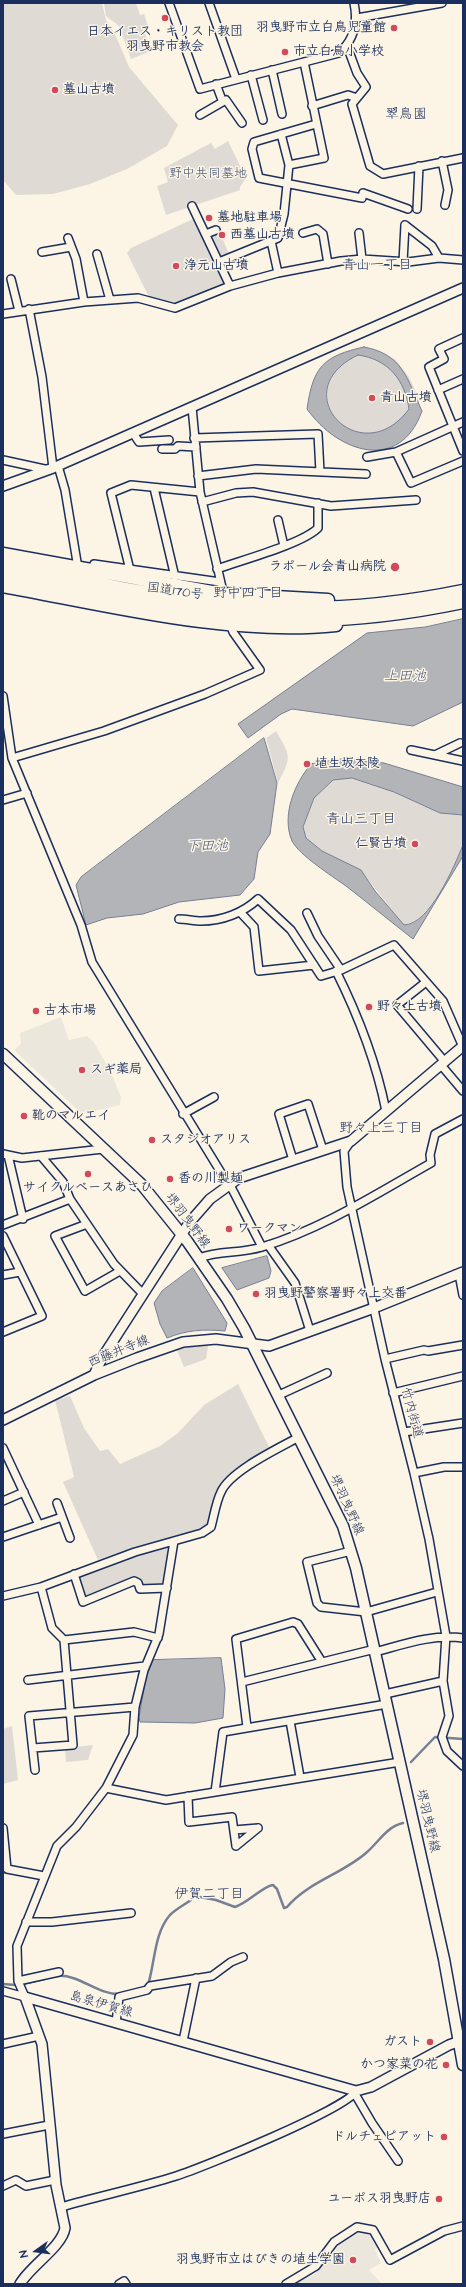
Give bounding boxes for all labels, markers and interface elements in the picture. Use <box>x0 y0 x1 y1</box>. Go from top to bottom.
marker: 日本イエス・キリスト教団 羽曳野市教会 <box>160 13 170 23</box>
place label: 羽曳野市立白鳥児童館 <box>256 20 386 36</box>
marker: 羽曳野市立白鳥児童館 <box>389 23 399 33</box>
place label: 日本イエス・キリスト教団 羽曳野市教会 <box>87 24 243 55</box>
place label: 市立白鳥小学校 <box>293 44 384 60</box>
marker: 市立白鳥小学校 <box>280 47 290 57</box>
place label: 墓山古墳 <box>63 82 115 98</box>
marker: 墓山古墳 <box>50 85 60 95</box>
district label: 翠鳥園 <box>385 107 427 123</box>
park label: 野中共同墓地 <box>169 166 247 182</box>
place label: 墓地駐車場 <box>217 210 282 226</box>
marker: 墓地駐車場 <box>204 213 214 223</box>
place label: 西墓山古墳 <box>230 227 295 243</box>
marker: 西墓山古墳 <box>217 230 227 240</box>
place label: 浄元山古墳 <box>184 258 249 274</box>
district label: 青山一丁目 <box>342 258 412 274</box>
marker: 浄元山古墳 <box>171 261 181 271</box>
place label: 青山古墳 <box>380 390 432 406</box>
marker: 青山古墳 <box>367 393 377 403</box>
place label: ラポール会青山病院 <box>269 559 386 575</box>
marker: ラポール会青山病院 <box>389 561 401 573</box>
street label: 国道170号 <box>146 580 204 604</box>
district label: 野中四丁目 <box>213 586 283 602</box>
water label: 上田池 <box>384 669 426 685</box>
place label: 埴生坂本陵 <box>315 756 380 772</box>
marker: 埴生坂本陵 <box>302 759 312 769</box>
district label: 青山三丁目 <box>326 812 396 828</box>
place label: 仁賢古墳 <box>355 836 407 852</box>
water label: 下田池 <box>186 839 228 855</box>
marker: 仁賢古墳 <box>410 839 420 849</box>
place label: 野々上古墳 <box>377 999 442 1015</box>
marker: 野々上古墳 <box>364 1002 374 1012</box>
place label: 古本市場 <box>44 1003 96 1019</box>
marker: 古本市場 <box>31 1006 41 1016</box>
place label: スギ薬局 <box>90 1062 142 1078</box>
marker: スギ薬局 <box>77 1065 87 1075</box>
place label: 靴のマルエイ <box>32 1108 110 1124</box>
marker: 靴のマルエイ <box>19 1111 29 1121</box>
district label: 野々上三丁目 <box>339 1121 423 1137</box>
place label: スタジオアリス <box>160 1132 251 1148</box>
marker: スタジオアリス <box>147 1135 157 1145</box>
marker: サイクルベースあさひ <box>83 1169 93 1179</box>
place label: 香の川製麺 <box>178 1171 243 1187</box>
marker: 香の川製麺 <box>165 1174 175 1184</box>
place label: サイクルベースあさひ <box>23 1180 153 1196</box>
street label: 堺羽曳野線 <box>161 1190 213 1252</box>
place label: ワークマン <box>237 1221 302 1237</box>
marker: ワークマン <box>224 1224 234 1234</box>
place label: 羽曳野警察署野々上交番 <box>264 1286 407 1302</box>
marker: 羽曳野警察署野々上交番 <box>251 1289 261 1299</box>
street label: 西藤井寺線 <box>86 1333 152 1371</box>
street label: 竹内街道 <box>397 1386 425 1440</box>
street label: 堺羽曳野線 <box>326 1472 366 1538</box>
street label: 堺羽曳野線 <box>412 1788 442 1854</box>
district label: 伊賀二丁目 <box>174 1887 244 1903</box>
street label: 島泉伊賀線 <box>68 1989 134 2021</box>
place label: ガスト <box>383 2034 422 2050</box>
marker: ガスト <box>425 2037 435 2047</box>
place label: かつ家菜の花 <box>360 2057 438 2073</box>
marker: かつ家菜の花 <box>441 2060 451 2070</box>
place label: ドルチェピアット <box>332 2129 436 2145</box>
marker: ドルチェピアット <box>439 2132 449 2142</box>
place label: ユーポス羽曳野店 <box>328 2191 431 2207</box>
marker: ユーポス羽曳野店 <box>434 2194 444 2204</box>
north arrow <box>16 2231 56 2271</box>
text: N <box>16 2249 32 2259</box>
place label: 羽曳野市立はびきの埴生学園 <box>176 2252 345 2268</box>
marker: 羽曳野市立はびきの埴生学園 <box>348 2255 358 2265</box>

